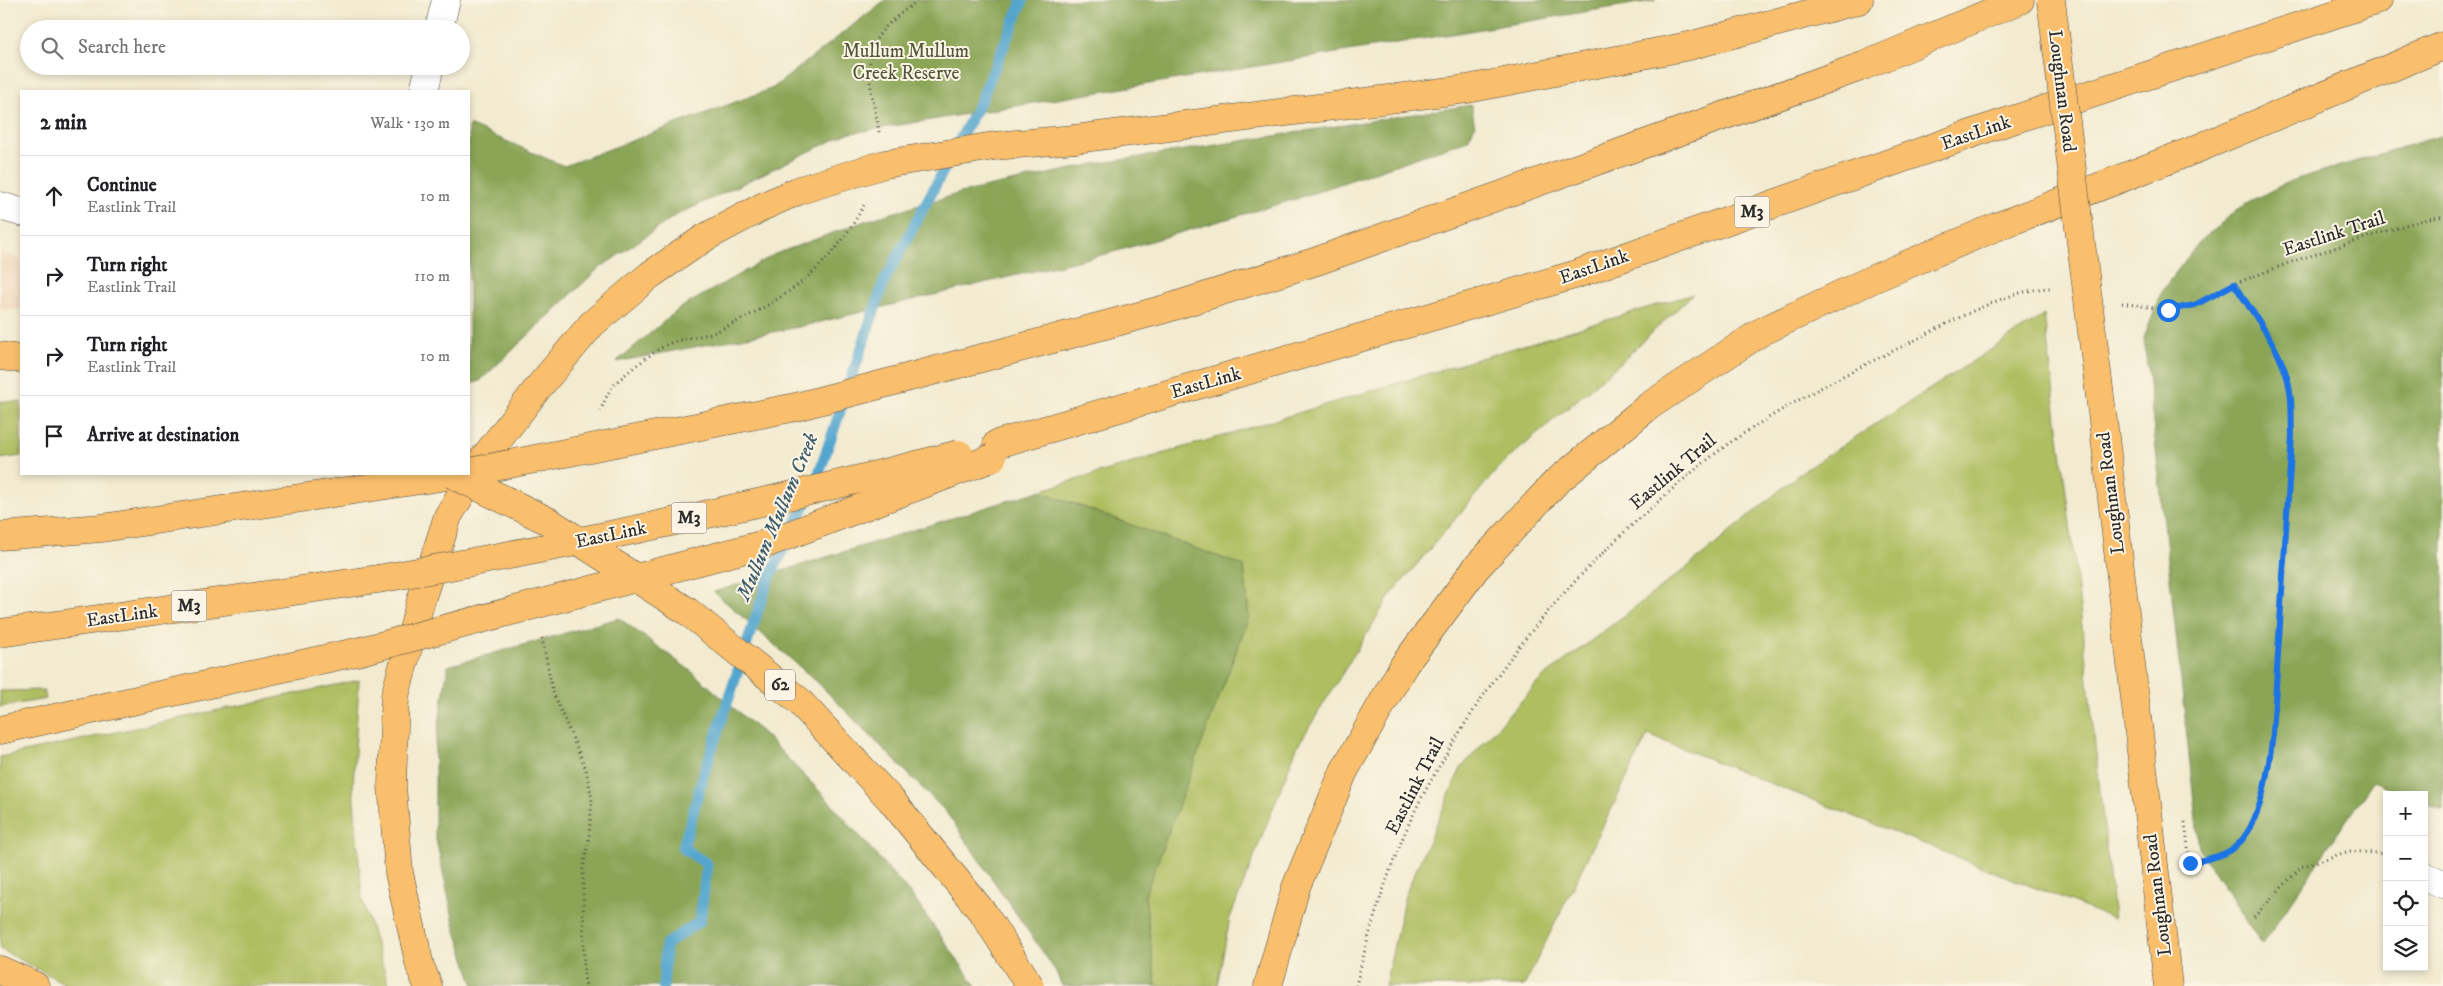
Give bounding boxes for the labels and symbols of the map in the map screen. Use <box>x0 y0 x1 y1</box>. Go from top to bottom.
street label: Loughnan Road <box>2043 29 2081 154</box>
park label: Mullum Mullum Creek Reserve <box>843 40 969 85</box>
street label: EastLink <box>1938 110 2014 156</box>
road number: M3 <box>1734 196 1770 228</box>
street label: Eastlink Trail <box>2280 207 2388 261</box>
street label: EastLink <box>1556 244 1632 290</box>
route start <box>2157 299 2180 322</box>
street label: EastLink <box>1168 362 1244 404</box>
water label: Mullum Mullum Creek <box>731 429 825 606</box>
street label: Eastlink Trail <box>1625 429 1721 515</box>
street label: Loughnan Road <box>2092 430 2130 555</box>
road number: M3 <box>672 502 706 534</box>
street label: EastLink <box>573 516 649 554</box>
road number: M3 <box>172 590 206 622</box>
street label: EastLink <box>85 600 160 632</box>
road number: 62 <box>765 670 795 700</box>
street label: Eastlink Trail <box>1381 733 1449 839</box>
street label: Loughnan Road <box>2139 832 2177 957</box>
route end <box>2179 852 2202 875</box>

